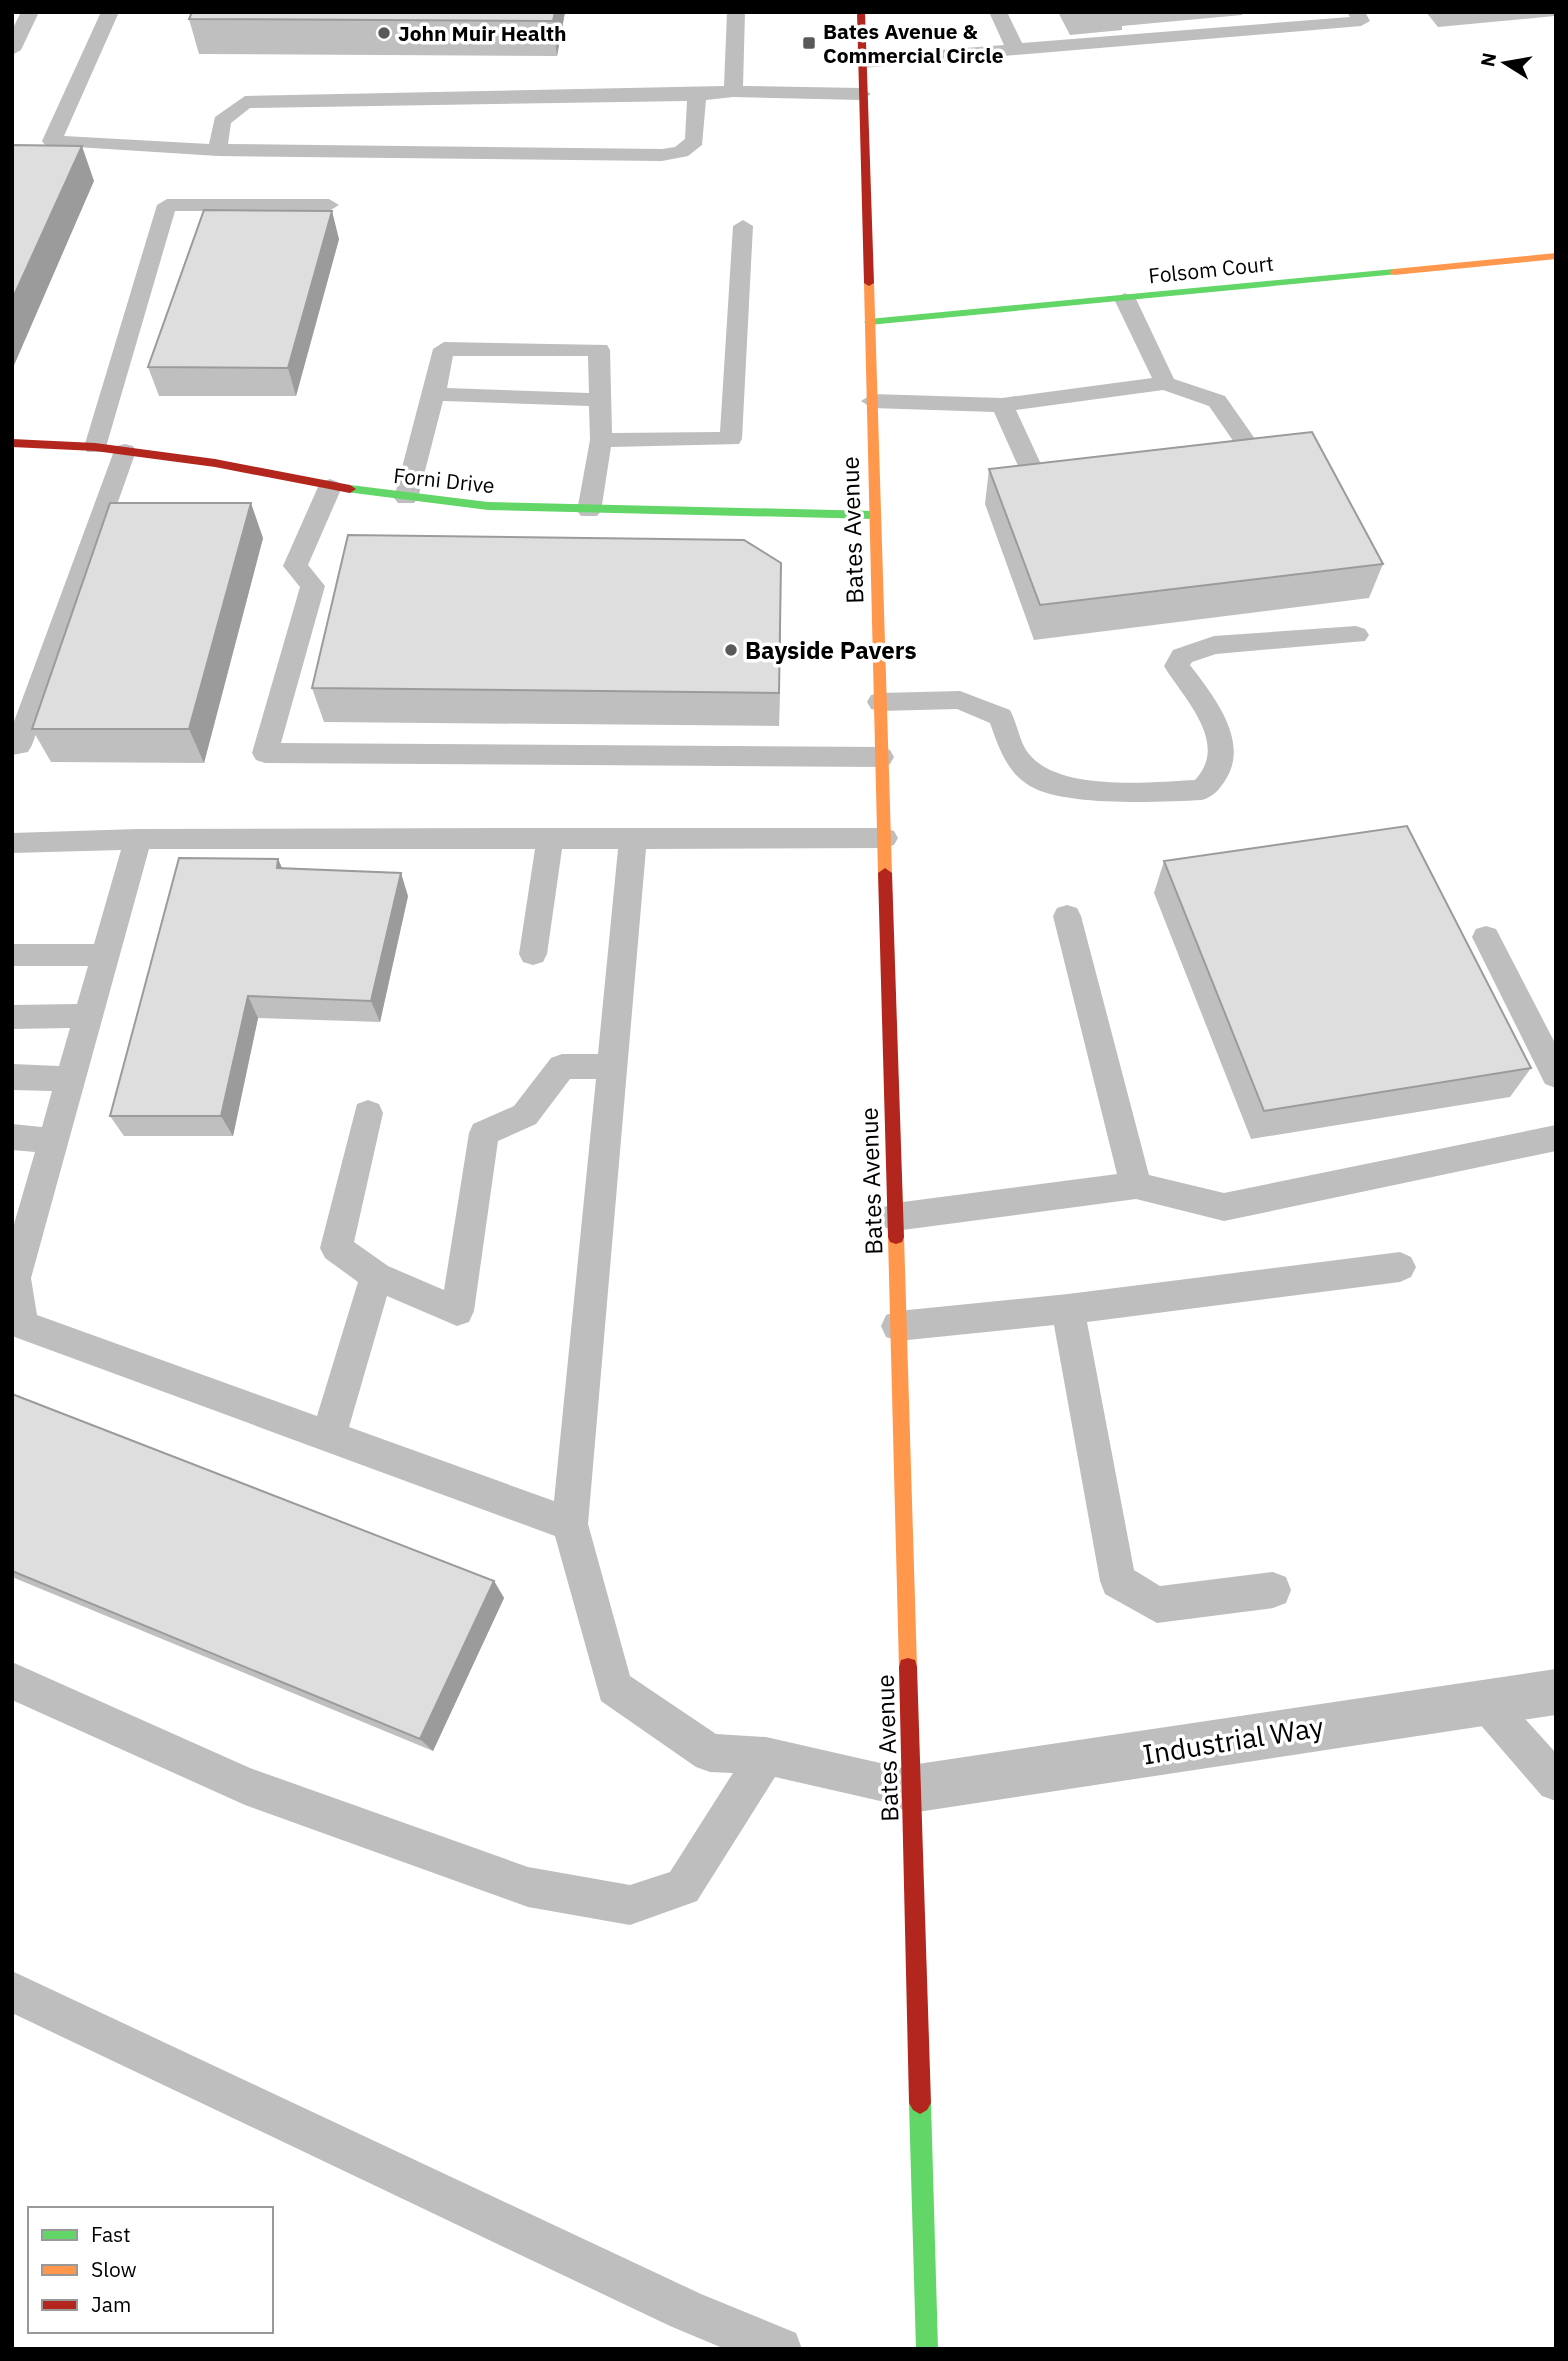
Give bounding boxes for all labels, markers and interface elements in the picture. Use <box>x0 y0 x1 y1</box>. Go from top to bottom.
place label: Bates Avenue & Commercial Circle <box>823 17 1004 69</box>
place label: John Muir Health <box>398 19 567 47</box>
marker: John Muir Health <box>376 25 392 41</box>
north arrow <box>1470 28 1540 98</box>
marker: Bates Avenue & Commercial Circle <box>801 35 817 51</box>
text: N <box>1475 51 1501 69</box>
street label: Folsom Court <box>1147 248 1275 290</box>
street label: Bates Avenue <box>833 456 871 604</box>
street label: Forni Drive <box>392 461 496 499</box>
place label: Bayside Pavers <box>745 634 917 666</box>
marker: Bayside Pavers <box>723 642 739 658</box>
street label: Bates Avenue <box>852 1107 890 1255</box>
street label: Bates Avenue <box>868 1674 906 1822</box>
street label: Industrial Way <box>1140 1707 1326 1773</box>
legend <box>28 2207 273 2333</box>
text: Fast <box>91 2220 131 2248</box>
text: Slow <box>91 2255 137 2283</box>
text: Jam <box>91 2290 131 2318</box>

